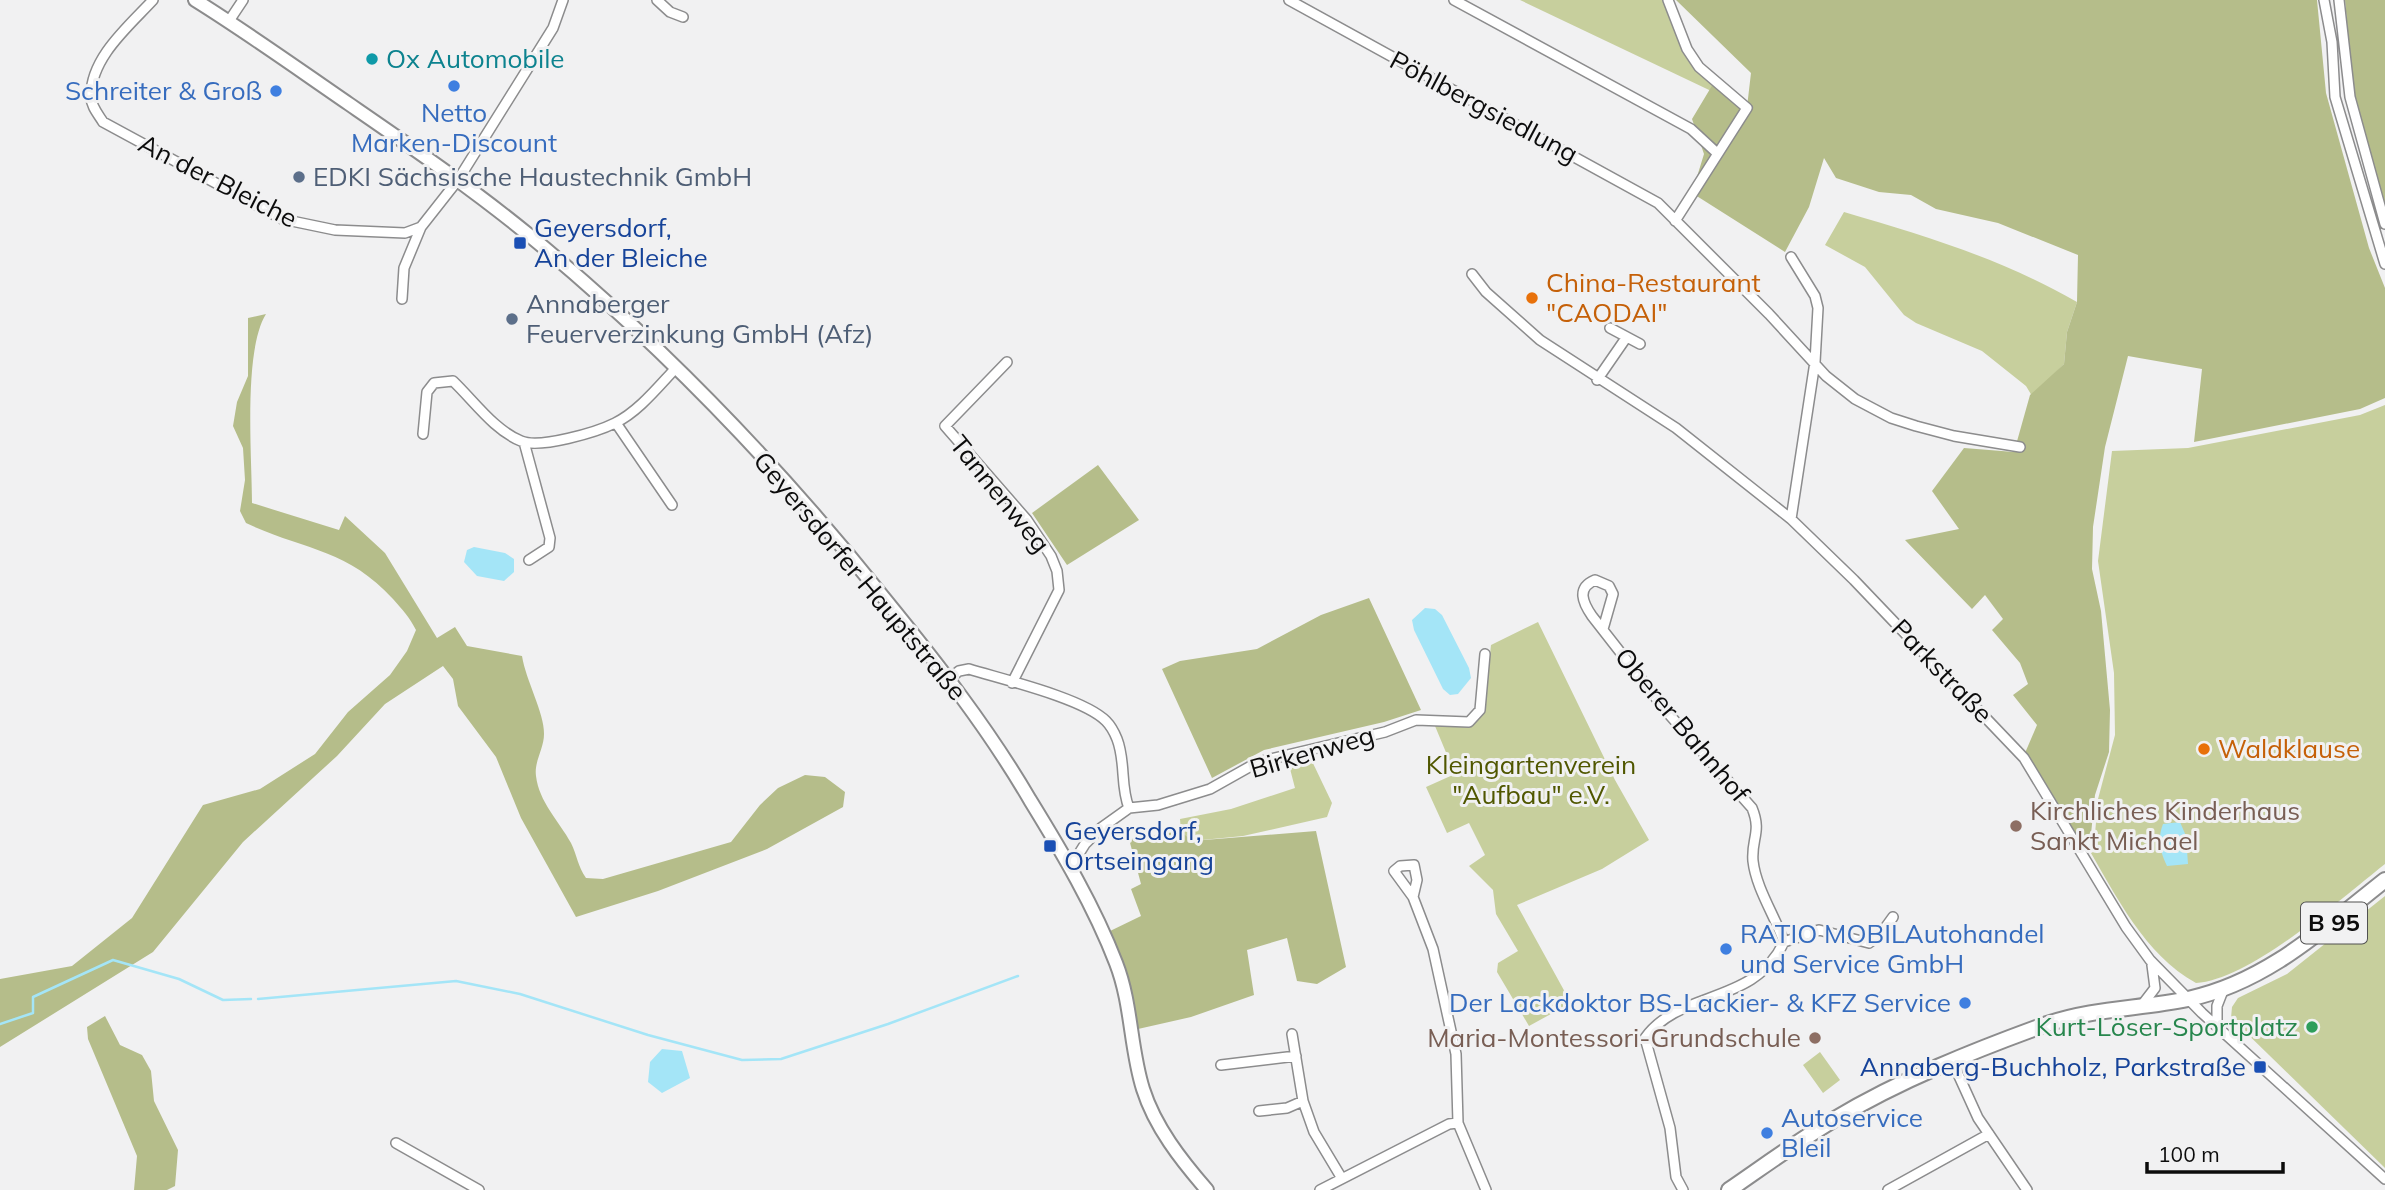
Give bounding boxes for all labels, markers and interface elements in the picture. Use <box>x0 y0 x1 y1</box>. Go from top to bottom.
place label: Ox Automobile <box>386 42 565 75</box>
street label: Pöhlbergsiedlung <box>1385 43 1584 170</box>
marker: Ox Automobile <box>364 51 380 67</box>
place label: Schreiter & Groß <box>65 74 262 107</box>
marker: Netto Marken-Discount <box>446 78 462 94</box>
marker: Schreiter & Groß <box>268 83 284 99</box>
place label: Netto Marken-Discount <box>351 96 557 159</box>
street label: An der Bleiche <box>133 126 303 235</box>
place label: EDKI Sächsische Haustechnik GmbH <box>313 160 752 193</box>
marker: EDKI Sächsische Haustechnik GmbH <box>291 169 307 185</box>
place label: Geyersdorf, An der Bleiche <box>534 211 708 274</box>
marker: Geyersdorf, An der Bleiche <box>512 235 528 251</box>
place label: China-Restaurant "CAODAI" <box>1546 266 1761 329</box>
place label: Annaberger Feuerverzinkung GmbH (Afz) <box>526 287 874 350</box>
marker: China-Restaurant "CAODAI" <box>1524 290 1540 306</box>
marker: Annaberger Feuerverzinkung GmbH (Afz) <box>504 311 520 327</box>
street label: Tannenweg <box>943 428 1058 559</box>
street label: Geyersdorfer Hauptstraße <box>747 444 974 707</box>
street label: Parkstraße <box>1885 612 2000 730</box>
street label: Oberer Bahnhof <box>1608 641 1757 810</box>
street label: Birkenweg <box>1246 718 1378 785</box>
place label: Waldklause <box>2218 732 2360 765</box>
marker: Waldklause <box>2196 741 2212 757</box>
park label: Kleingartenverein "Aufbau" e.V. <box>1426 748 1636 811</box>
place label: Kirchliches Kinderhaus Sankt Michael <box>2030 794 2300 857</box>
place label: Geyersdorf, Ortseingang <box>1064 814 1214 877</box>
marker: Kirchliches Kinderhaus Sankt Michael <box>2008 818 2024 834</box>
marker: Geyersdorf, Ortseingang <box>1042 838 1058 854</box>
road number: B 95 <box>2301 903 2367 944</box>
place label: RATIO MOBILAutohandel und Service GmbH <box>1740 917 2044 980</box>
marker: RATIO MOBILAutohandel und Service GmbH <box>1718 941 1734 957</box>
place label: Der Lackdoktor BS-Lackier- & KFZ Service <box>1449 986 1951 1019</box>
marker: Der Lackdoktor BS-Lackier- & KFZ Service <box>1957 995 1973 1011</box>
place label: Kurt-Löser-Sportplatz <box>2035 1010 2298 1043</box>
marker: Kurt-Löser-Sportplatz <box>2304 1019 2320 1035</box>
place label: Maria-Montessori-Grundschule <box>1427 1021 1801 1054</box>
marker: Maria-Montessori-Grundschule <box>1807 1030 1823 1046</box>
place label: Annaberg-Buchholz, Parkstraße <box>1860 1050 2246 1083</box>
marker: Annaberg-Buchholz, Parkstraße <box>2252 1059 2268 1075</box>
place label: Autoservice Bleil <box>1781 1101 1923 1164</box>
marker: Autoservice Bleil <box>1759 1125 1775 1141</box>
scale bar <box>2147 1130 2284 1174</box>
text: 100 m <box>2158 1141 2220 1167</box>

